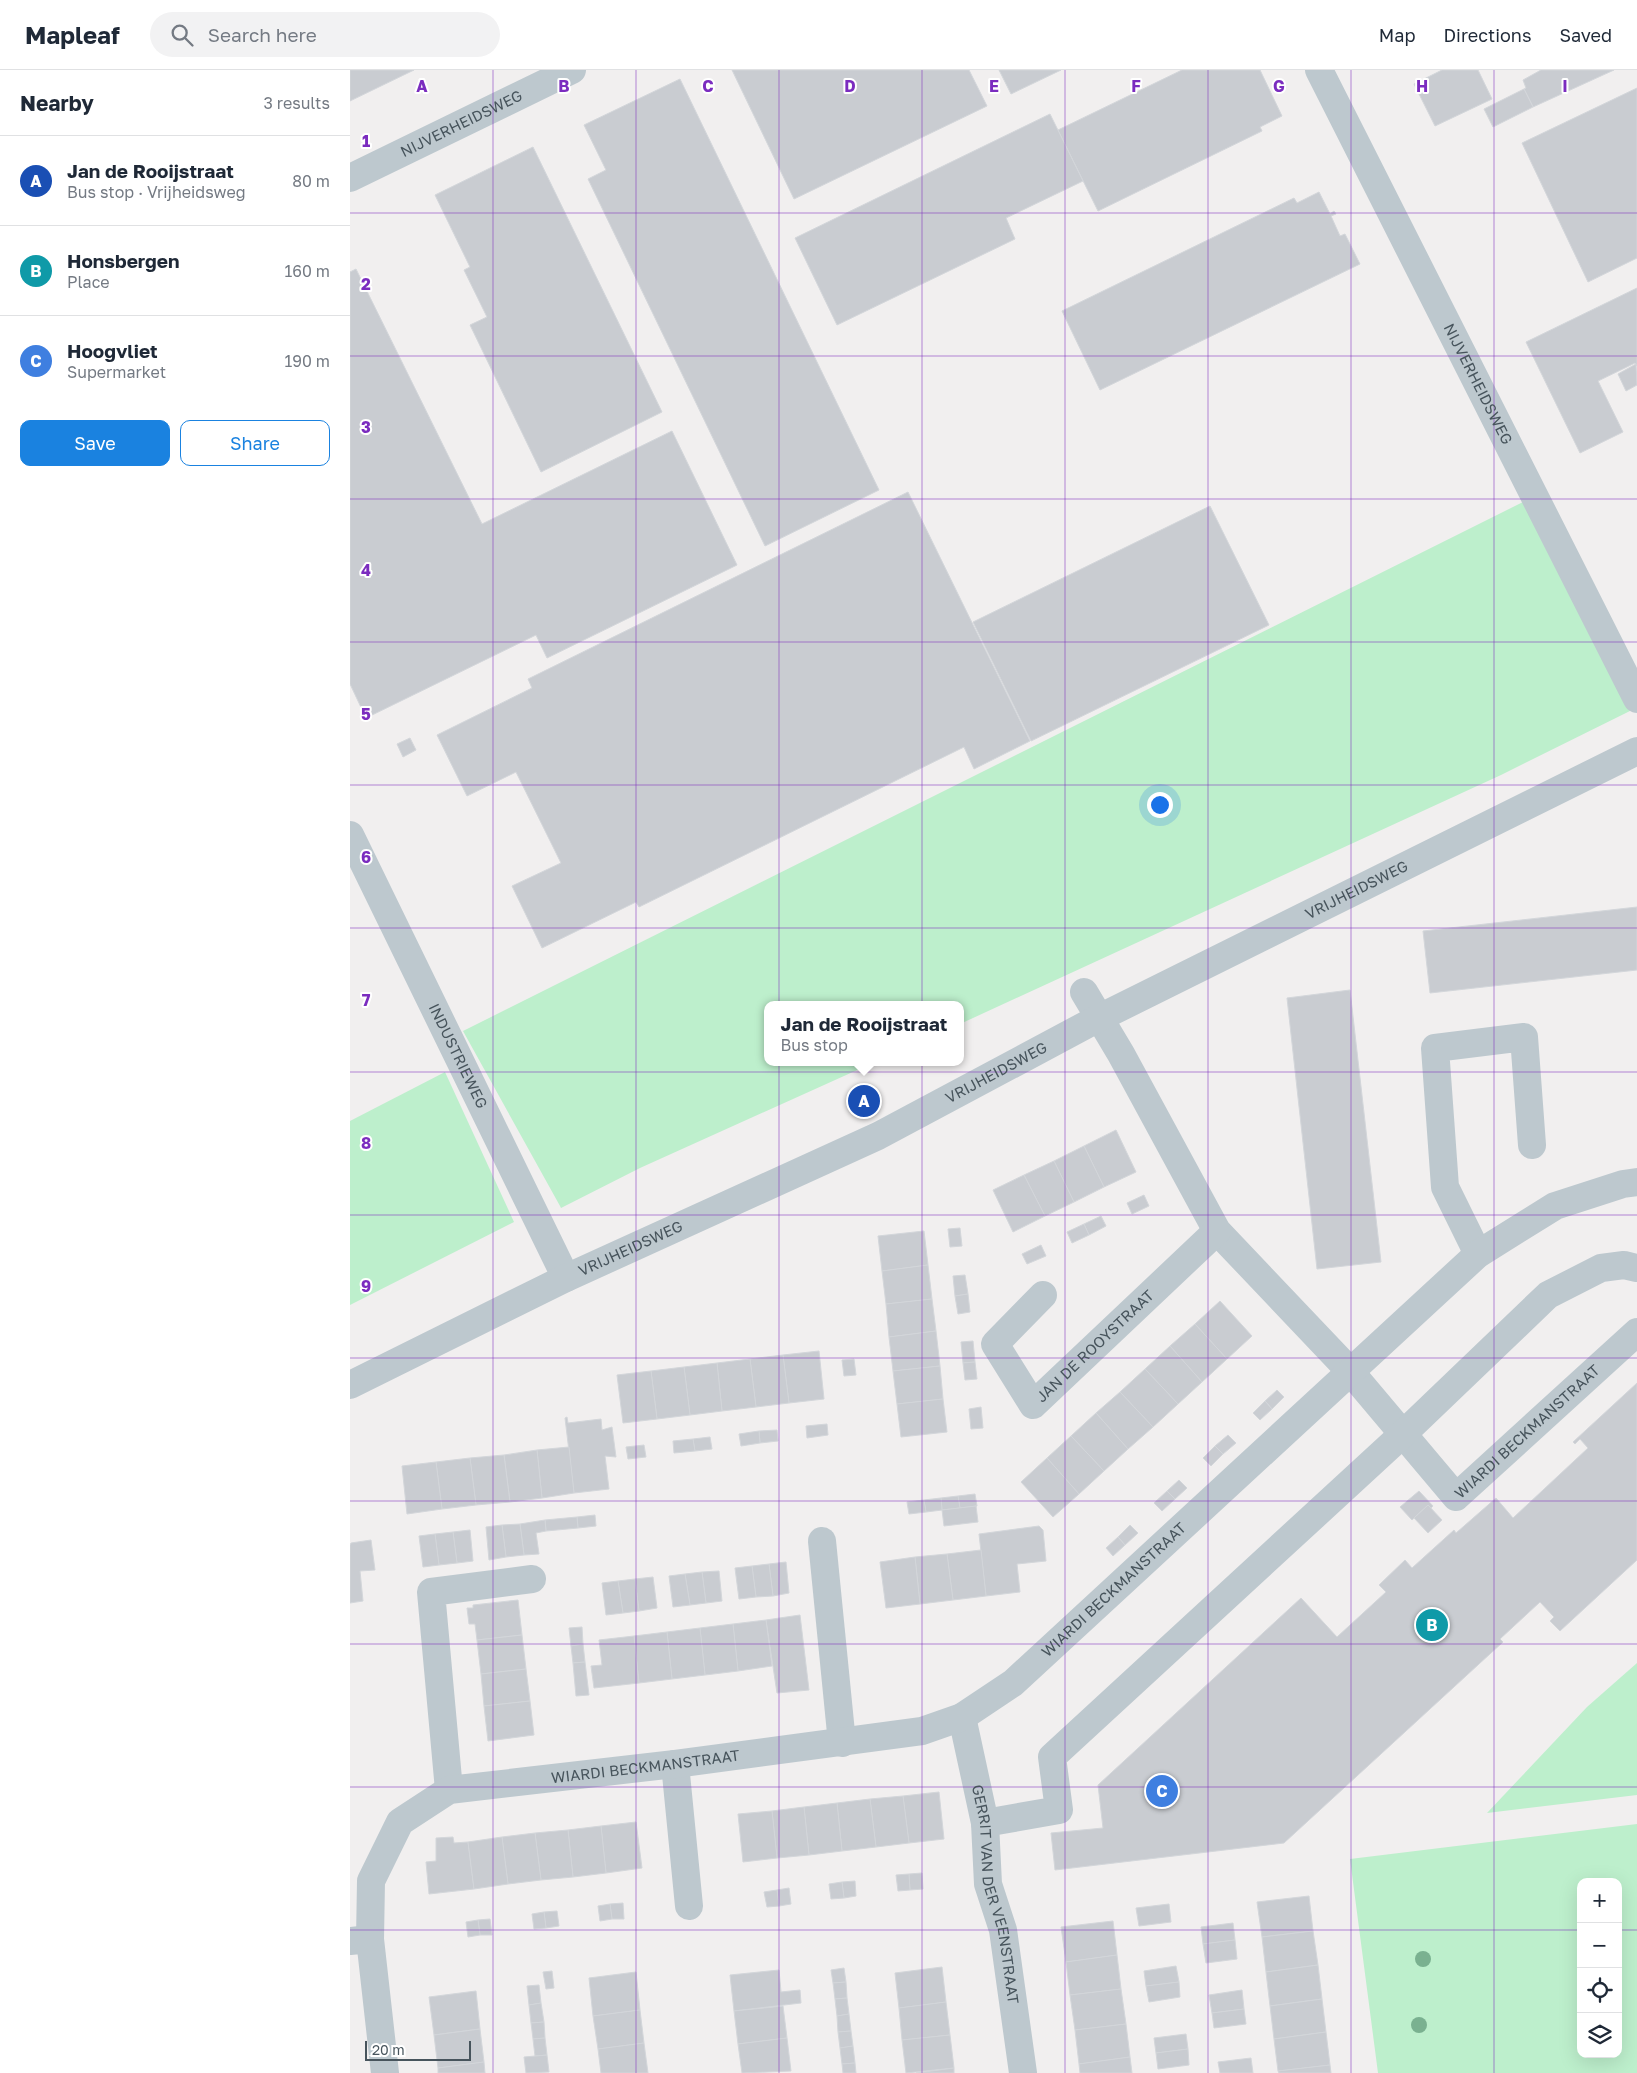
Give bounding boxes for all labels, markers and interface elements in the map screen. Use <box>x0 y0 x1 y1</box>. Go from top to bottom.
search box <box>150 12 500 57</box>
text: Mapleaf <box>25 20 120 49</box>
icon: search <box>168 21 196 49</box>
text: Search here <box>208 23 317 46</box>
text: Map <box>1379 24 1415 46</box>
text: Directions <box>1443 24 1531 46</box>
text: Saved <box>1559 24 1612 46</box>
text: A <box>416 76 428 96</box>
text: B <box>558 76 570 96</box>
text: C <box>702 76 714 96</box>
text: D <box>844 76 856 96</box>
text: E <box>989 76 999 96</box>
text: F <box>1131 76 1141 96</box>
text: G <box>1273 76 1285 96</box>
text: H <box>1416 76 1428 96</box>
text: I <box>1562 76 1568 96</box>
street label: NIJVERHEIDSWEG <box>397 86 525 160</box>
text: Nearby <box>20 90 94 116</box>
text: 3 results <box>263 93 330 113</box>
text: 1 <box>362 131 370 151</box>
text: Jan de Rooijstraat <box>67 159 234 182</box>
text: A <box>30 171 42 191</box>
text: 80 m <box>292 171 330 191</box>
text: Bus stop · Vrijheidsweg <box>67 182 246 202</box>
text: Honsbergen <box>67 249 179 272</box>
text: B <box>30 261 42 281</box>
text: 160 m <box>284 261 330 281</box>
text: Place <box>67 272 110 292</box>
text: 2 <box>361 274 371 294</box>
street label: NIJVERHEIDSWEG <box>1441 320 1517 447</box>
text: Hoogvliet <box>67 339 158 362</box>
text: C <box>30 351 42 371</box>
text: 190 m <box>284 351 330 371</box>
text: Supermarket <box>67 362 166 382</box>
text: 3 <box>361 417 371 437</box>
button: Save <box>20 420 170 466</box>
button: Share <box>180 420 330 466</box>
text: 4 <box>361 560 371 580</box>
text: 5 <box>361 704 371 724</box>
your location <box>1147 792 1173 818</box>
text: 6 <box>361 847 371 867</box>
street label: VRIJHEIDSWEG <box>1302 856 1411 922</box>
text: 7 <box>362 990 371 1010</box>
street label: INDUSTRIEWEG <box>426 1000 492 1111</box>
popup <box>764 1001 964 1066</box>
text: Jan de Rooijstraat <box>781 1012 947 1035</box>
text: Bus stop <box>781 1035 848 1055</box>
street label: VRIJHEIDSWEG <box>942 1037 1050 1106</box>
pin: A <box>848 1082 880 1120</box>
text: 8 <box>361 1133 371 1153</box>
street label: VRIJHEIDSWEG <box>575 1216 685 1279</box>
text: 9 <box>361 1276 371 1296</box>
street label: JAN DE ROOYSTRAAT <box>1032 1286 1157 1405</box>
street label: WIARDI BECKMANSTRAAT <box>1451 1360 1603 1502</box>
street label: WIARDI BECKMANSTRAAT <box>1037 1518 1189 1660</box>
pin: B <box>1416 1606 1448 1644</box>
street label: WIARDI BECKMANSTRAAT <box>550 1745 741 1786</box>
pin: C <box>1146 1772 1178 1810</box>
street label: GERRIT VAN DER VEENSTRAAT <box>969 1783 1023 2005</box>
map controls <box>1577 1878 1622 2058</box>
button: + <box>1577 1878 1622 1923</box>
button: − <box>1577 1923 1622 1968</box>
button: locate <box>1577 1968 1622 2013</box>
button: layers <box>1577 2013 1622 2058</box>
scale bar <box>365 2038 471 2061</box>
text: 20 m <box>372 2041 405 2058</box>

